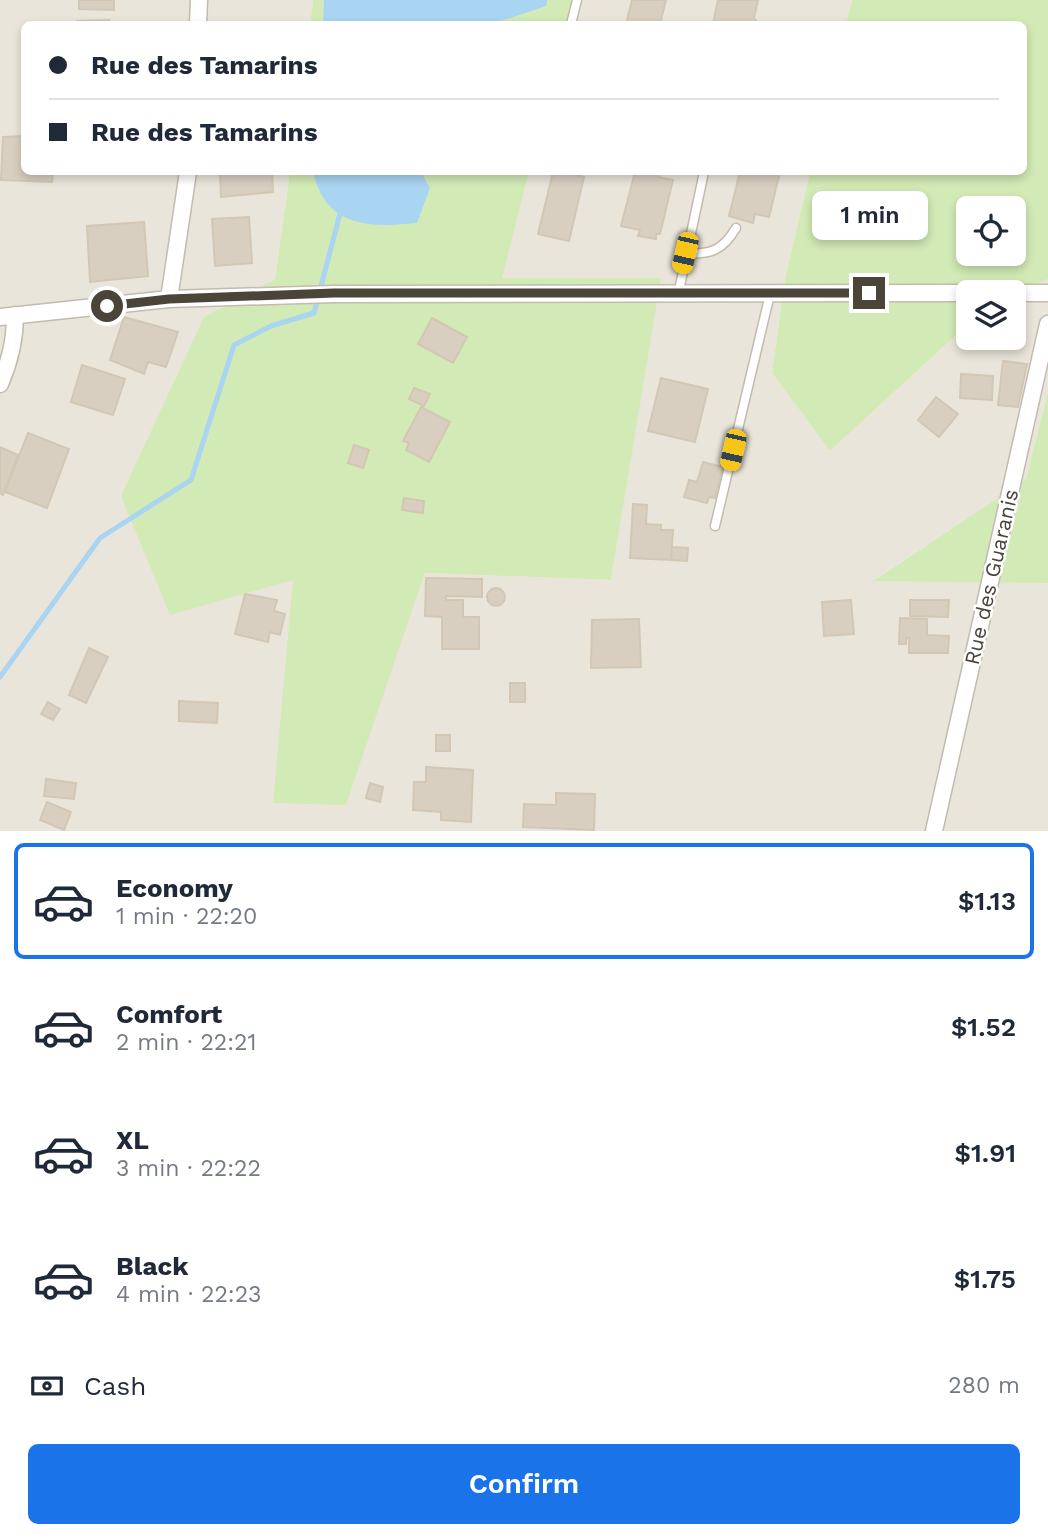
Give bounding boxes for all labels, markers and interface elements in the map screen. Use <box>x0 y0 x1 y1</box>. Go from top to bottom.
text: Rue des Tamarins <box>91 50 318 80</box>
text: Rue des Tamarins <box>91 117 318 147</box>
callout: 1 min <box>811 191 927 240</box>
map controls <box>956 196 1026 350</box>
button: locate <box>956 196 1026 266</box>
text: 1 min <box>840 202 900 229</box>
car <box>671 230 700 276</box>
route end <box>853 277 885 309</box>
button: layers <box>956 280 1026 350</box>
route start <box>91 290 123 322</box>
car <box>719 427 748 473</box>
street label: Rue des Guaranis <box>959 487 1023 667</box>
icon: car <box>32 870 95 933</box>
text: Economy <box>116 873 233 903</box>
text: $1.13 <box>958 886 1016 916</box>
text: 1 min · 22:20 <box>116 903 257 930</box>
icon: car <box>32 996 95 1059</box>
text: Comfort <box>116 999 222 1029</box>
text: $1.52 <box>951 1012 1016 1042</box>
text: 2 min · 22:21 <box>116 1029 256 1056</box>
icon: car <box>32 1122 95 1185</box>
text: XL <box>116 1125 149 1155</box>
text: $1.91 <box>955 1138 1016 1168</box>
text: 3 min · 22:22 <box>116 1155 261 1182</box>
icon: car <box>32 1248 95 1311</box>
text: Black <box>116 1251 188 1281</box>
text: $1.75 <box>954 1264 1016 1294</box>
text: 4 min · 22:23 <box>116 1281 262 1308</box>
icon: cash <box>28 1367 66 1405</box>
text: Cash <box>84 1371 146 1401</box>
text: 280 m <box>948 1372 1020 1399</box>
button: Confirm <box>28 1444 1020 1524</box>

